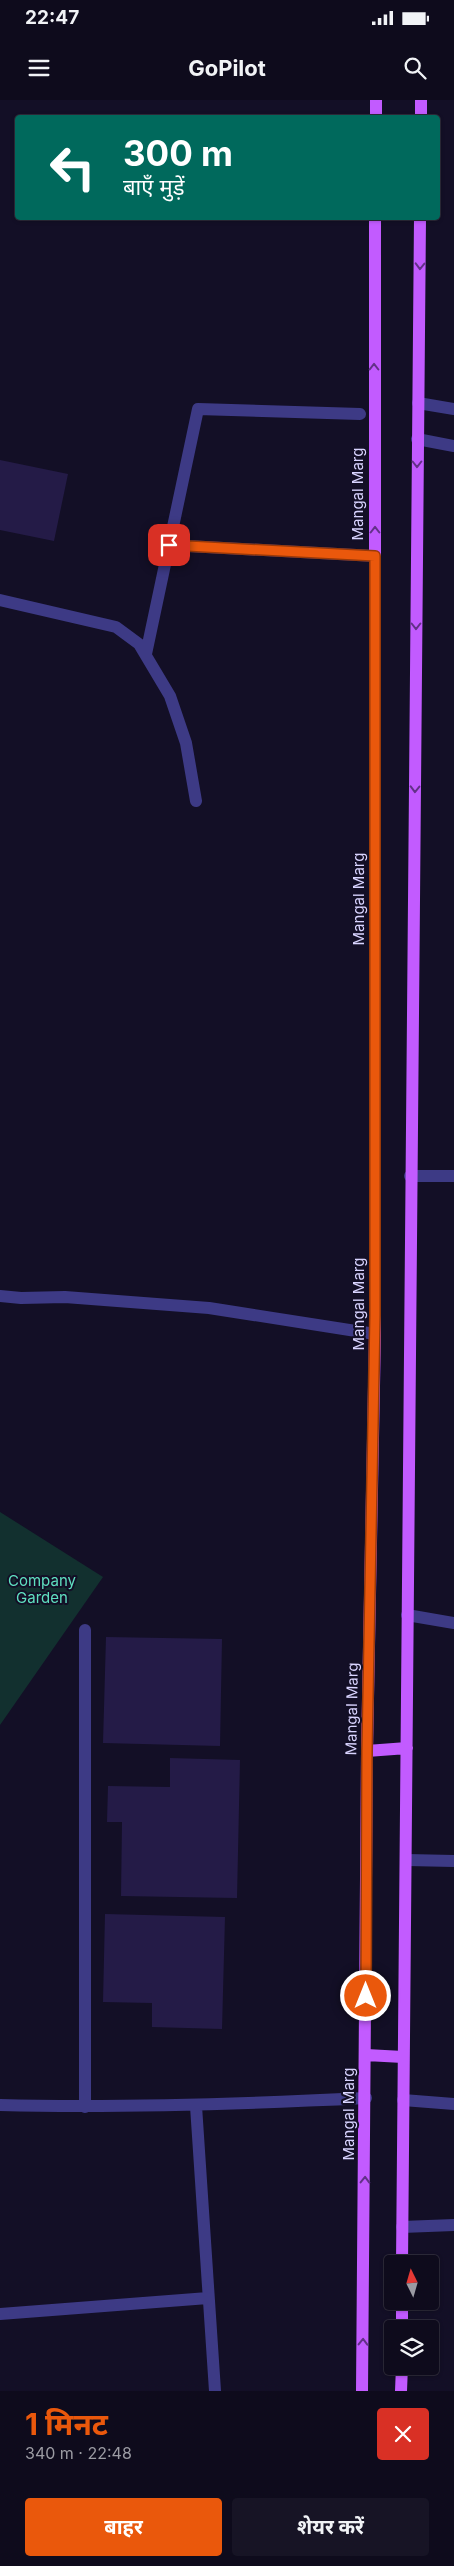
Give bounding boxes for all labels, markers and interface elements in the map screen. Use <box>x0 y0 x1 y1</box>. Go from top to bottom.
text: 22:47 <box>25 6 79 29</box>
icon: menu <box>25 54 53 82</box>
icon: search <box>401 54 429 82</box>
text: GoPilot <box>188 55 266 81</box>
text: 300 m <box>123 132 233 174</box>
icon: left <box>40 135 105 200</box>
text: बाएँ मुड़ें <box>123 174 185 200</box>
one-way arrow <box>414 262 425 270</box>
one-way arrow <box>369 363 379 371</box>
street label: Mangal Marg <box>348 448 367 540</box>
one-way arrow <box>412 460 422 468</box>
pin <box>148 524 190 566</box>
one-way arrow <box>370 526 380 534</box>
icon: arrive <box>155 531 183 559</box>
one-way arrow <box>411 622 421 630</box>
one-way arrow <box>410 785 420 793</box>
street label: Mangal Marg <box>349 853 368 945</box>
street label: Mangal Marg <box>349 1258 368 1350</box>
park label: Company Garden <box>8 1571 77 1607</box>
street label: Mangal Marg <box>341 1662 362 1756</box>
position arrow <box>339 1969 391 2021</box>
street label: Mangal Marg <box>339 2068 358 2160</box>
one-way arrow <box>360 2176 370 2184</box>
north arrow <box>384 2255 439 2310</box>
map controls <box>384 2255 439 2375</box>
button: layers <box>384 2320 439 2375</box>
one-way arrow <box>358 2338 368 2346</box>
text: 1 मिनट <box>25 2406 108 2442</box>
button: close <box>377 2408 429 2460</box>
text: 340 m · 22:48 <box>25 2443 132 2463</box>
button: बाहर <box>25 2498 222 2556</box>
button: शेयर करें <box>232 2498 429 2556</box>

